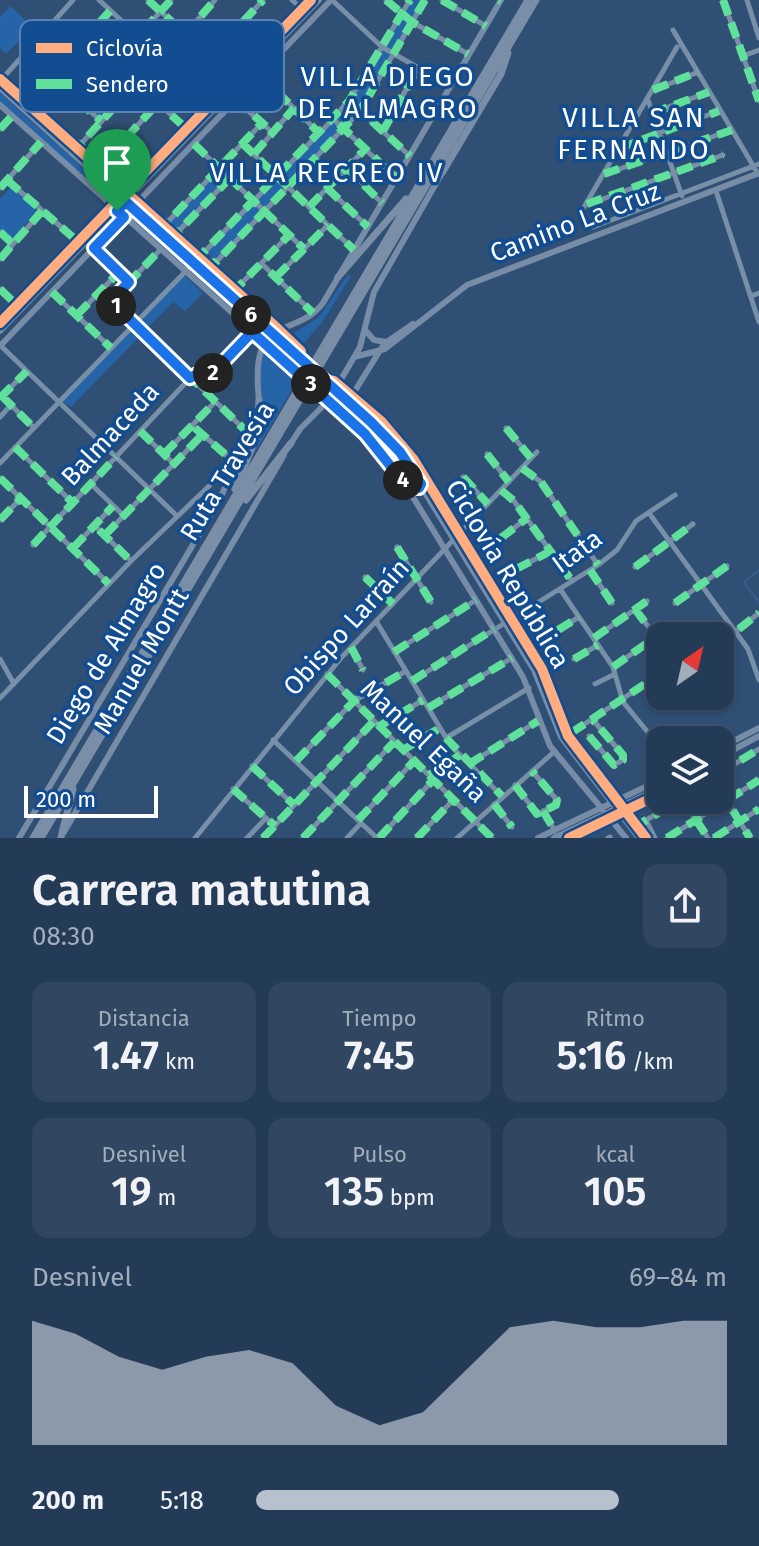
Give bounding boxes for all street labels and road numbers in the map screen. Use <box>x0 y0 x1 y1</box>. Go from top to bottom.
street label: Camino La Cruz <box>486 176 665 269</box>
street label: Balmaceda <box>55 376 166 492</box>
street label: Ruta Travesía <box>174 396 281 547</box>
street label: Ciclovía República <box>439 474 576 674</box>
street label: Itata <box>546 523 608 580</box>
street label: Obispo Larraín <box>277 553 416 702</box>
street label: Diego de Almagro <box>40 557 173 750</box>
street label: Manuel Montt <box>87 582 196 740</box>
street label: Manuel Egaña <box>354 673 493 809</box>

